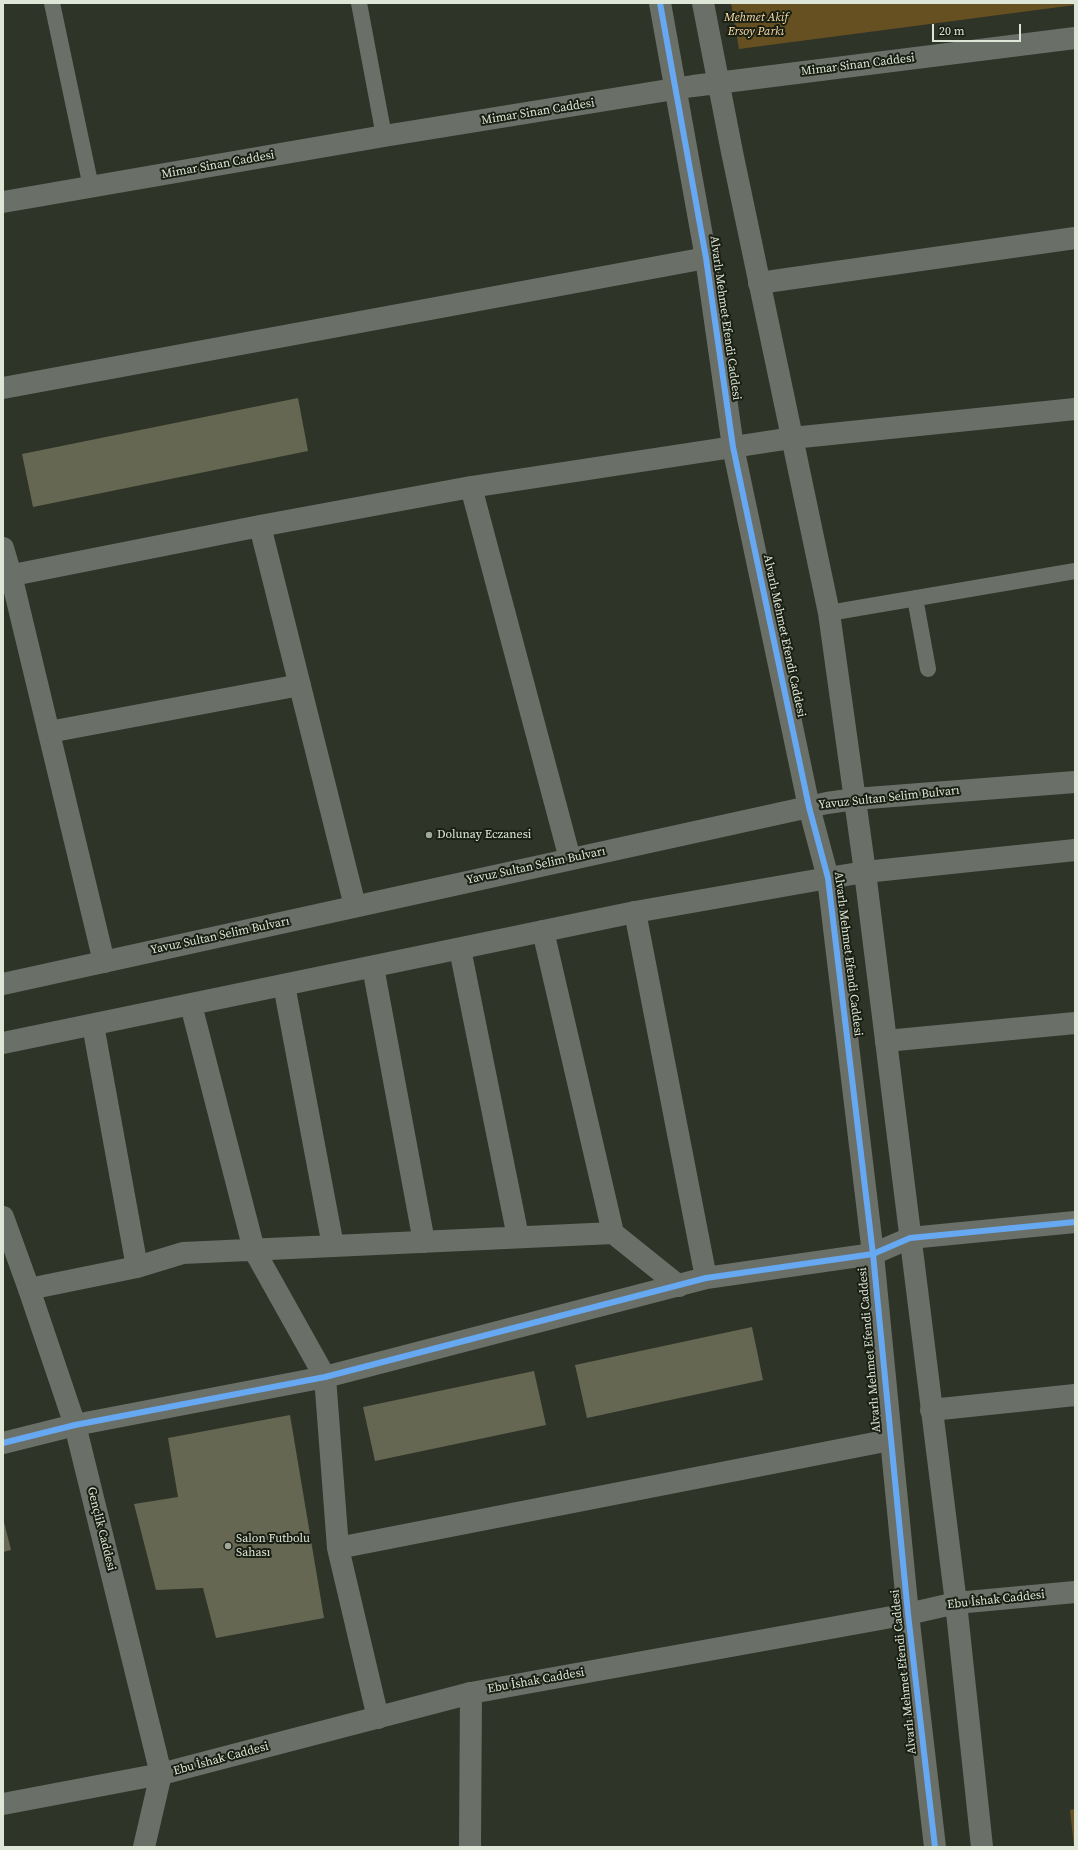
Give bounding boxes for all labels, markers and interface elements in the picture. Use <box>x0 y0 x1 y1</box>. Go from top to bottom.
park label: Mehmet Akif Ersoy Parkı <box>724 11 788 39</box>
scale bar <box>934 16 1023 42</box>
text: 20 m <box>939 23 965 39</box>
street label: Mimar Sinan Caddesi <box>800 51 916 79</box>
street label: Mimar Sinan Caddesi <box>480 96 596 128</box>
street label: Mimar Sinan Caddesi <box>160 148 276 182</box>
street label: Alvarlı Mehmet Efendi Caddesi <box>706 235 744 401</box>
street label: Alvarlı Mehmet Efendi Caddesi <box>760 553 808 719</box>
street label: Yavuz Sultan Selim Bulvarı <box>818 783 960 813</box>
place label: Dolunay Eczanesi <box>437 828 531 842</box>
marker: Dolunay Eczanesi <box>424 830 434 840</box>
street label: Yavuz Sultan Selim Bulvarı <box>465 844 607 888</box>
street label: Alvarlı Mehmet Efendi Caddesi <box>831 871 865 1037</box>
street label: Yavuz Sultan Selim Bulvarı <box>149 914 291 958</box>
street label: Alvarlı Mehmet Efendi Caddesi <box>856 1267 884 1433</box>
street label: Gençlik Caddesi <box>84 1486 118 1572</box>
place label: Salon Futbolu Sahası <box>236 1532 310 1560</box>
marker: Salon Futbolu Sahası <box>223 1541 233 1551</box>
street label: Ebu İshak Caddesi <box>947 1588 1045 1612</box>
street label: Alvarlı Mehmet Efendi Caddesi <box>888 1589 920 1755</box>
street label: Ebu İshak Caddesi <box>486 1665 586 1697</box>
street label: Ebu İshak Caddesi <box>172 1739 270 1779</box>

